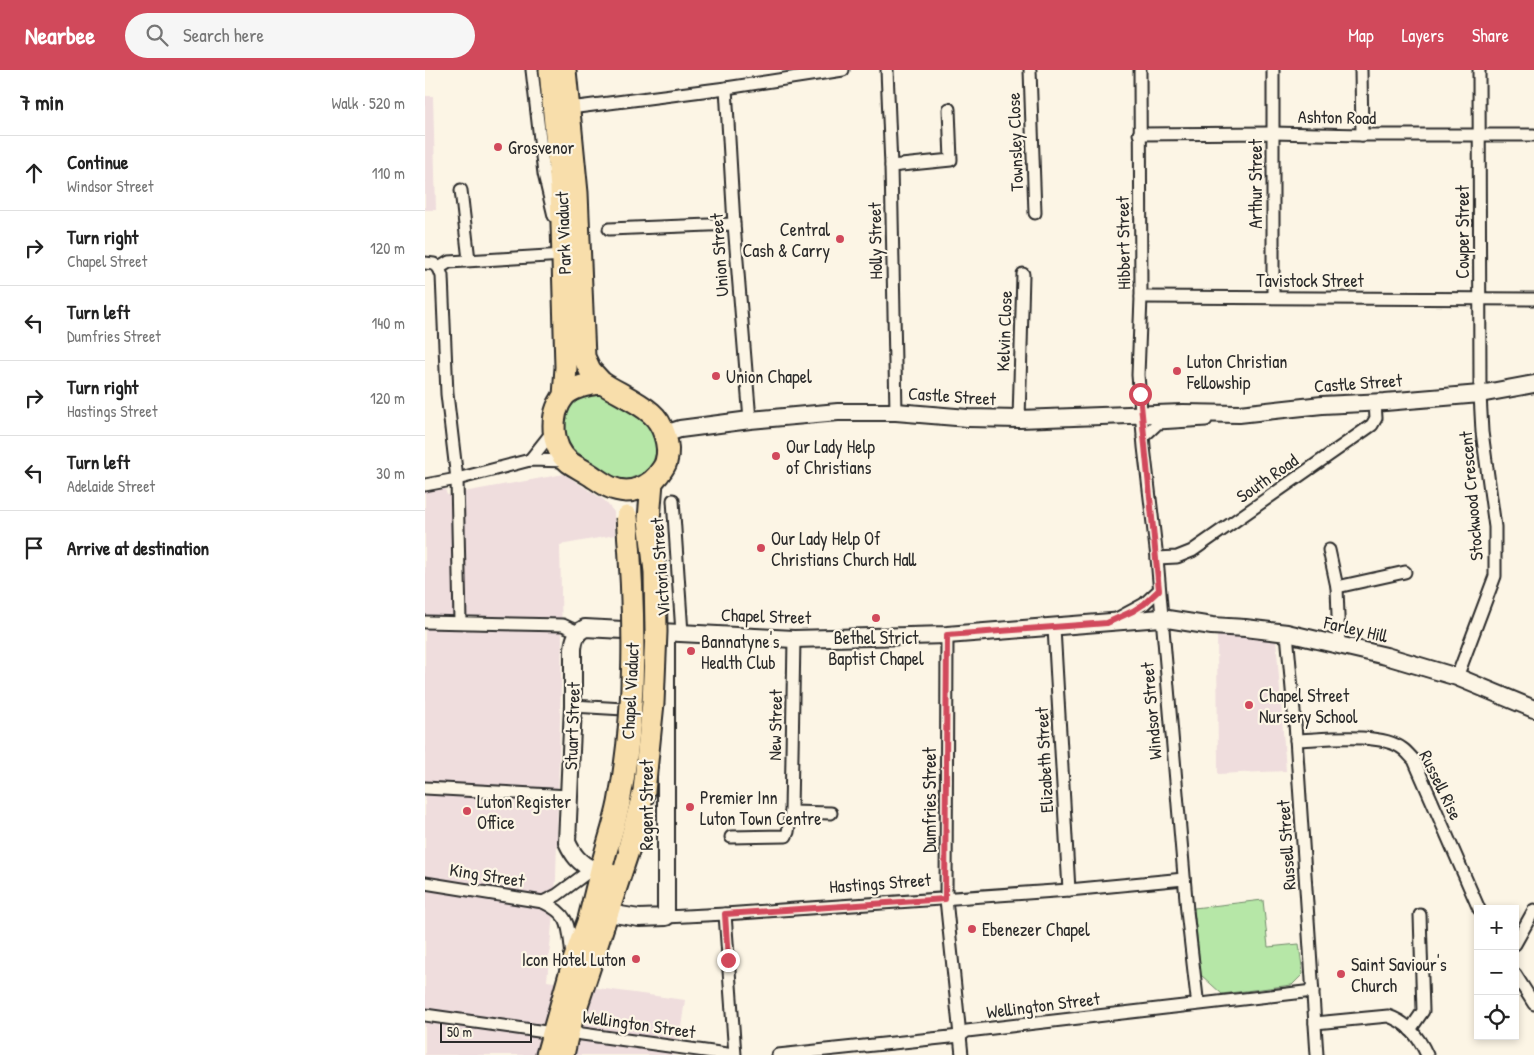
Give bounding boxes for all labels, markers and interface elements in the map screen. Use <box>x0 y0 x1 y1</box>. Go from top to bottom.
search box <box>125 13 475 58</box>
text: Nearbee <box>25 19 95 51</box>
icon: search <box>143 21 171 49</box>
text: Search here <box>183 22 264 48</box>
text: Map <box>1348 23 1374 48</box>
text: Layers <box>1402 23 1444 48</box>
text: Share <box>1472 23 1509 48</box>
text: 7 min <box>20 88 64 117</box>
text: Walk · 520 m <box>331 92 405 114</box>
street label: Townsley Close <box>1001 92 1029 192</box>
street label: Ashton Road <box>1298 104 1376 130</box>
place label: Grosvenor <box>508 135 575 160</box>
street label: Arthur Street <box>1243 138 1268 229</box>
marker: Grosvenor <box>492 141 504 153</box>
text: Continue <box>67 149 128 175</box>
icon: ahead <box>20 159 48 187</box>
text: 110 m <box>372 162 405 184</box>
text: Windsor Street <box>67 175 154 197</box>
street label: Cowper Street <box>1450 185 1475 279</box>
street label: Park Viaduct <box>549 190 577 275</box>
street label: Hibbert Street <box>1110 195 1136 290</box>
street label: Holly Street <box>862 201 888 280</box>
street label: Union Street <box>704 212 734 298</box>
place label: Central Cash & Carry <box>742 217 830 263</box>
text: Turn right <box>67 224 138 250</box>
marker: Central Cash & Carry <box>834 233 846 245</box>
icon: right <box>20 234 48 262</box>
text: 120 m <box>370 237 405 259</box>
text: Chapel Street <box>67 250 147 272</box>
street label: Tavistock Street <box>1256 268 1365 293</box>
street label: Kelvin Close <box>990 290 1018 372</box>
text: Turn left <box>67 299 130 325</box>
icon: left <box>20 309 48 337</box>
text: 140 m <box>371 312 405 334</box>
text: Dumfries Street <box>67 325 161 347</box>
place label: Luton Christian Fellowship <box>1186 349 1287 395</box>
place label: Union Chapel <box>726 364 812 389</box>
marker: Luton Christian Fellowship <box>1171 365 1183 377</box>
street label: Castle Street <box>1313 367 1404 399</box>
marker: Union Chapel <box>710 370 722 382</box>
text: Turn right <box>67 374 138 400</box>
street label: Castle Street <box>907 380 998 412</box>
route start <box>1129 383 1152 406</box>
icon: right <box>20 384 48 412</box>
text: 120 m <box>370 387 405 409</box>
text: Hastings Street <box>67 400 157 422</box>
street label: Stockwood Crescent <box>1453 430 1489 562</box>
place label: Our Lady Help of Christians <box>786 434 875 480</box>
street label: South Road <box>1231 448 1303 508</box>
text: Turn left <box>67 449 130 475</box>
marker: Our Lady Help of Christians <box>770 450 782 462</box>
icon: left <box>20 459 48 487</box>
text: 30 m <box>376 462 405 484</box>
text: Adelaide Street <box>67 475 155 497</box>
street label: Victoria Street <box>644 516 676 617</box>
place label: Our Lady Help Of Christians Church Hall <box>771 526 917 572</box>
icon: arrive <box>20 534 48 562</box>
text: Arrive at destination <box>67 535 209 561</box>
marker: Our Lady Help Of Christians Church Hall <box>755 542 767 554</box>
street label: Chapel Street <box>720 602 812 630</box>
street label: Farley Hill <box>1321 609 1391 649</box>
marker: Bethel Strict Baptist Chapel <box>870 612 882 624</box>
place label: Bethel Strict Baptist Chapel <box>828 625 924 671</box>
place label: Bannatyne's Health Club <box>701 629 780 675</box>
street label: Chapel Viaduct <box>615 641 645 740</box>
marker: Bannatyne's Health Club <box>685 645 697 657</box>
street label: Windsor Street <box>1134 661 1168 761</box>
street label: Stuart Street <box>558 681 586 770</box>
place label: Chapel Street Nursery School <box>1259 683 1358 729</box>
street label: New Street <box>762 688 788 761</box>
marker: Chapel Street Nursery School <box>1243 699 1255 711</box>
street label: Elizabeth Street <box>1029 706 1059 814</box>
street label: Dumfries Street <box>917 746 942 853</box>
street label: Russell Rise <box>1413 746 1469 824</box>
street label: Regent Street <box>634 759 659 850</box>
place label: Premier Inn Luton Town Centre <box>700 785 821 831</box>
place label: Luton Register Office <box>477 789 571 835</box>
street label: Russell Street <box>1270 798 1302 891</box>
marker: Premier Inn Luton Town Centre <box>684 801 696 813</box>
marker: Luton Register Office <box>461 805 473 817</box>
street label: King Street <box>448 857 527 893</box>
street label: Hastings Street <box>828 867 932 899</box>
map controls <box>1474 905 1519 1040</box>
button: + <box>1474 905 1519 950</box>
place label: Ebenezer Chapel <box>982 917 1090 942</box>
marker: Ebenezer Chapel <box>966 923 978 935</box>
place label: Icon Hotel Luton <box>522 947 626 972</box>
route end <box>717 949 740 972</box>
button: − <box>1474 950 1519 995</box>
place label: Saint Saviour's Church <box>1351 952 1447 998</box>
marker: Icon Hotel Luton <box>630 953 642 965</box>
marker: Saint Saviour's Church <box>1335 968 1347 980</box>
street label: Wellington Street <box>985 986 1102 1024</box>
button: locate <box>1474 995 1519 1040</box>
street label: Wellington Street <box>581 1004 698 1044</box>
scale bar <box>440 1020 533 1043</box>
text: 50 m <box>447 1022 472 1041</box>

